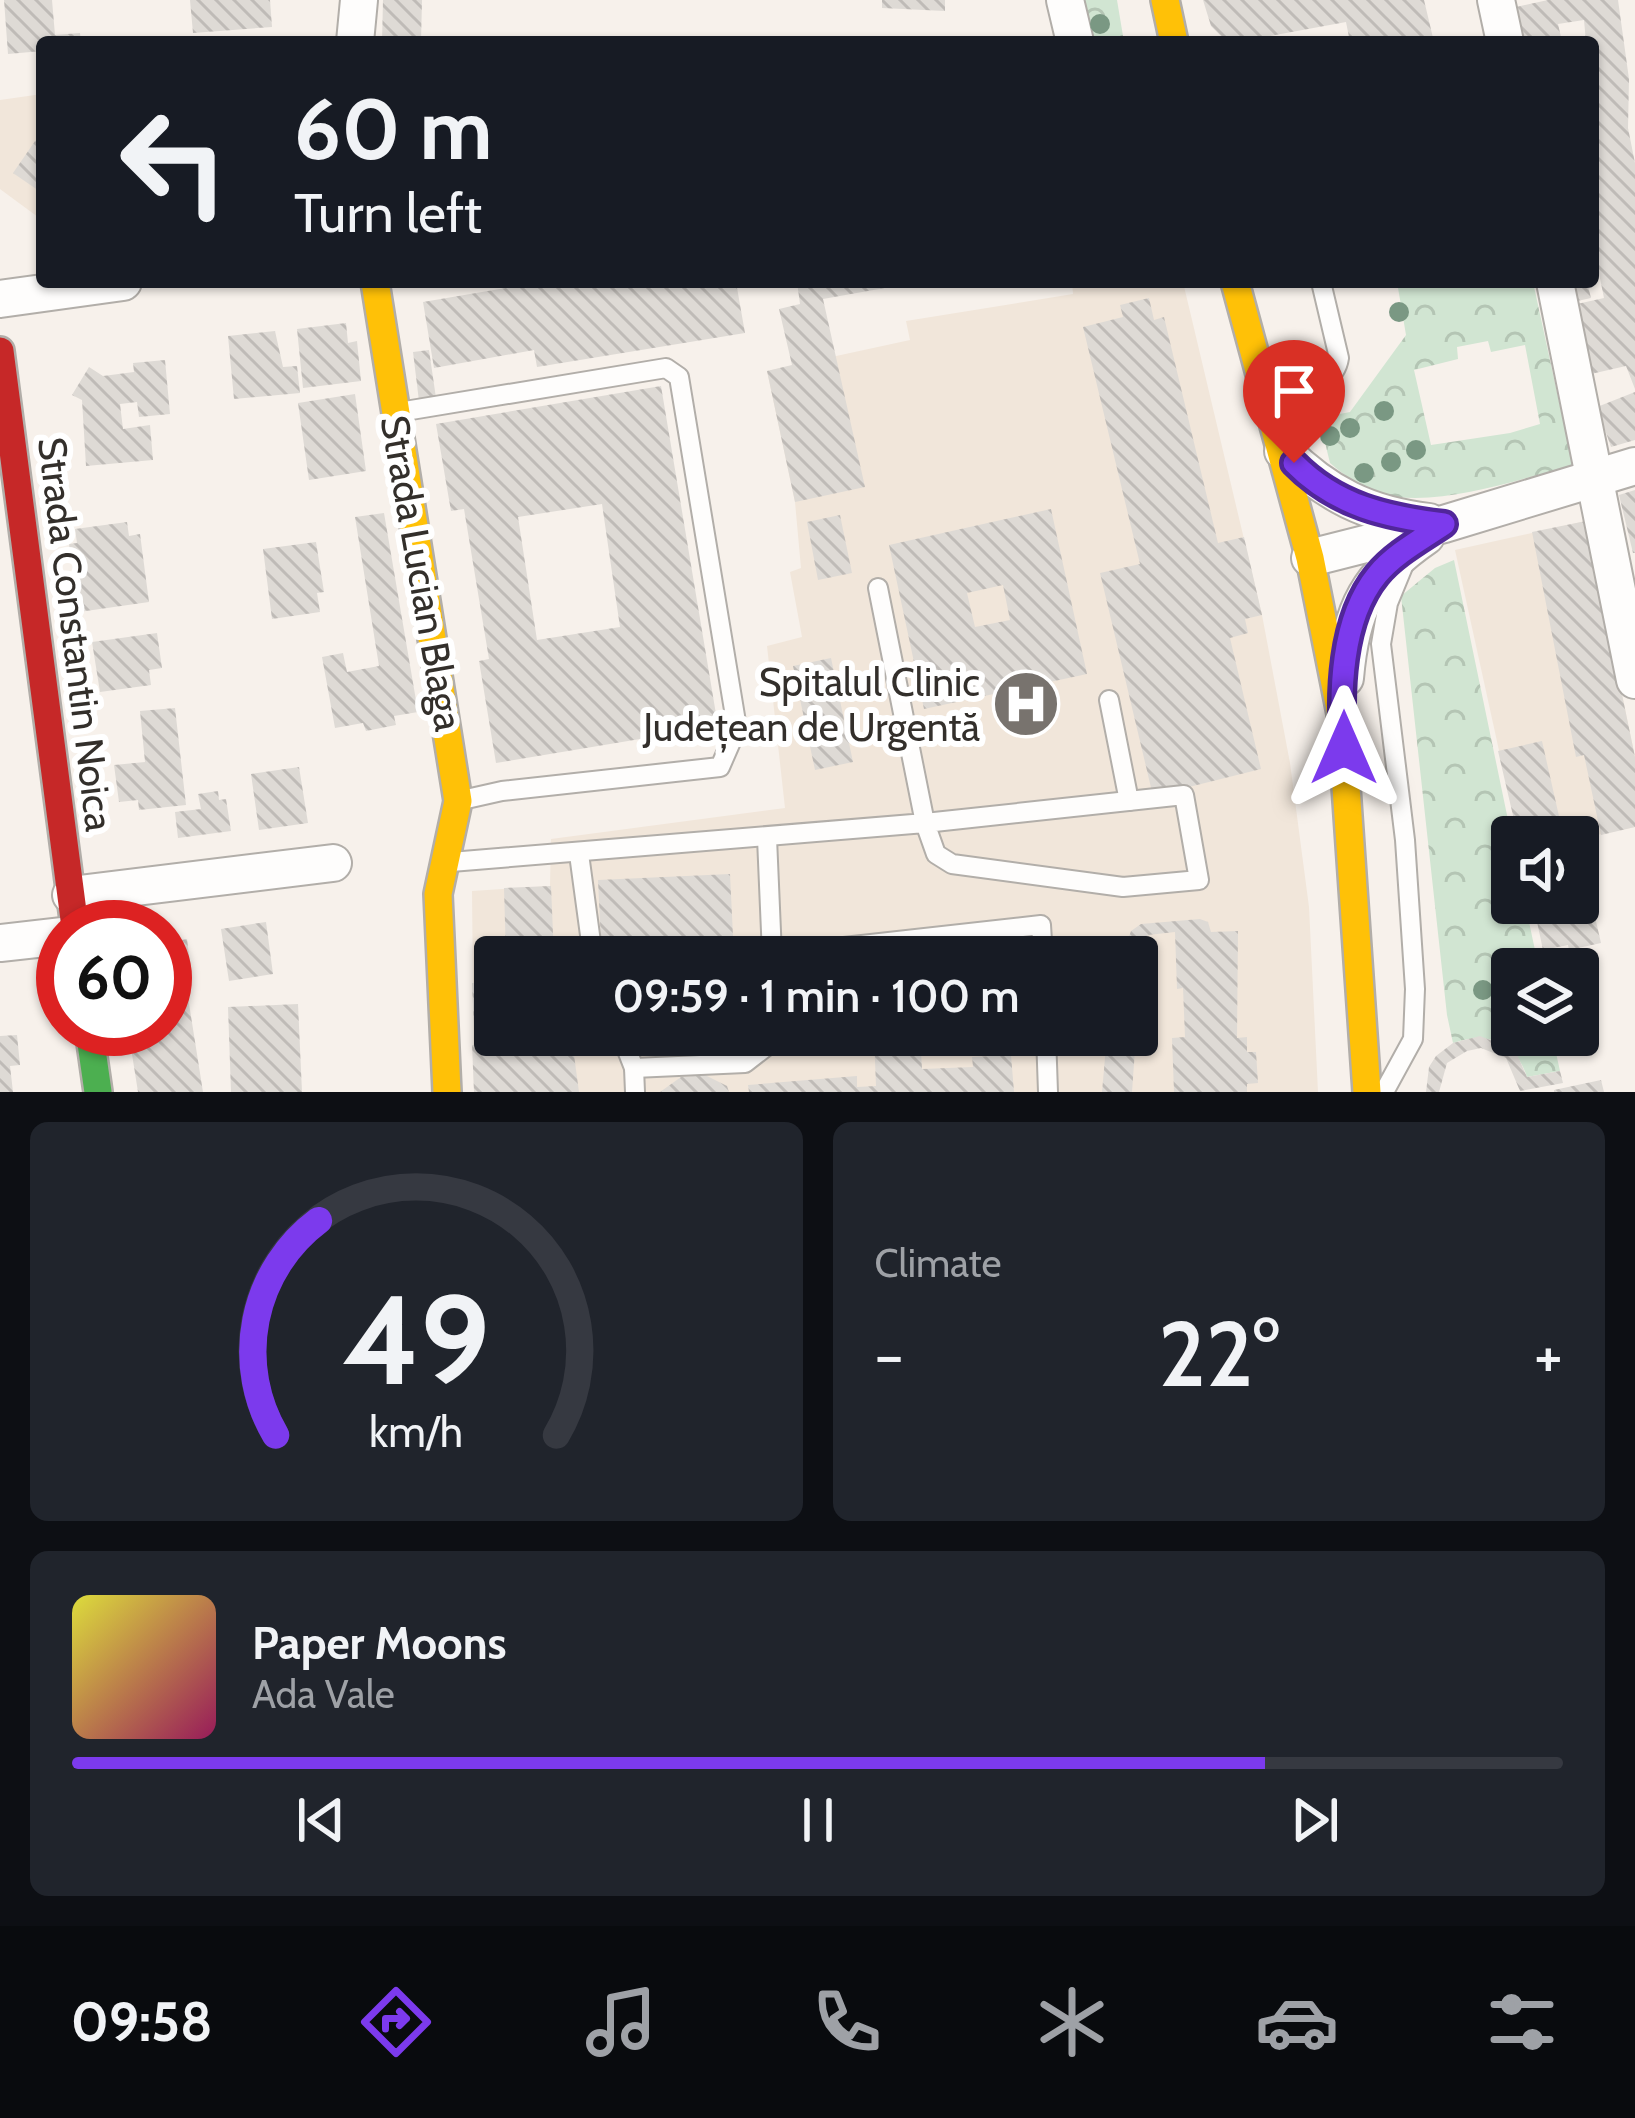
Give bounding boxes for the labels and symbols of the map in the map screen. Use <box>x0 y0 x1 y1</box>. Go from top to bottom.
pin <box>1243 340 1345 463</box>
street label: Strada Lucian Blaga <box>371 412 473 735</box>
street label: Strada Constantin Noica <box>28 434 124 834</box>
place label: Spitalul Clinic Județean de Urgentă <box>642 658 980 753</box>
hospital icon: Spitalul Clinic Județean de Urgentă <box>991 669 1061 739</box>
position arrow <box>1281 685 1407 811</box>
speed limit sign: 60 <box>36 900 192 1056</box>

